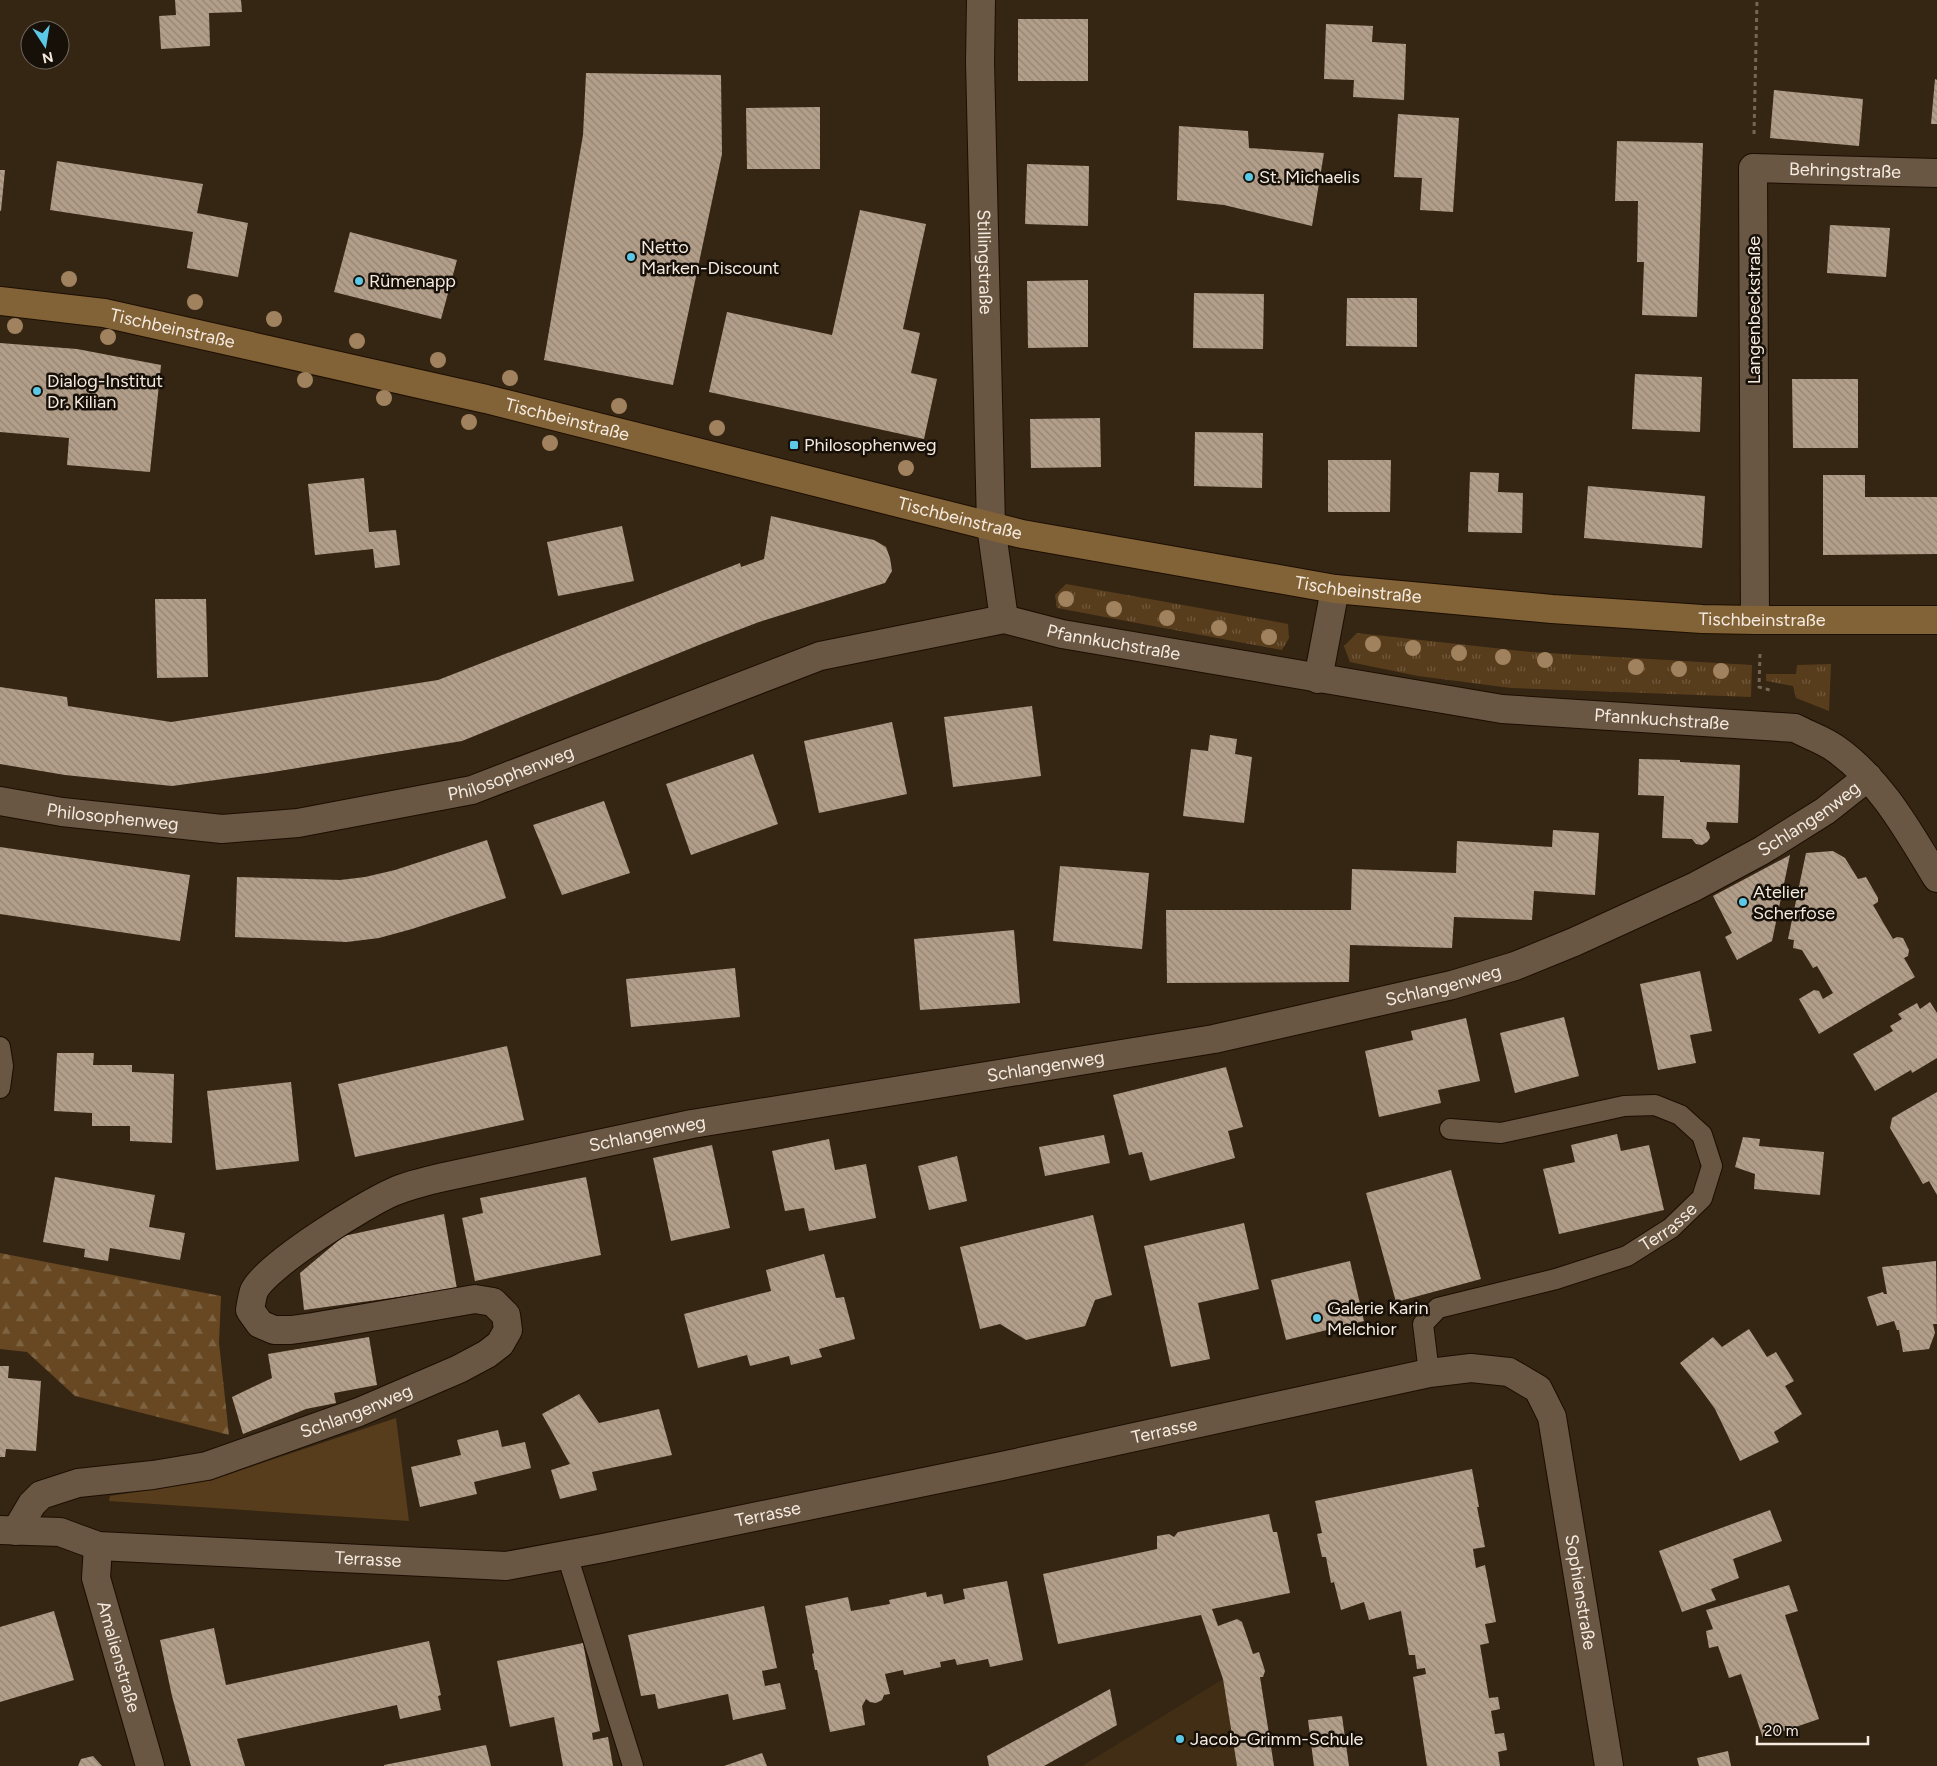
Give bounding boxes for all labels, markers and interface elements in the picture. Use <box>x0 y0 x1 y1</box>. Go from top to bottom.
north arrow <box>20 20 70 70</box>
text: N <box>41 48 55 67</box>
street label: Behringstraße <box>1789 158 1902 183</box>
place label: St. Michaelis <box>1259 166 1360 188</box>
marker: St. Michaelis <box>1243 171 1255 183</box>
street label: Stillingstraße <box>972 209 997 315</box>
place label: Netto Marken-Discount <box>641 236 780 279</box>
street label: Langenbeckstraße <box>1743 236 1765 384</box>
marker: Netto Marken-Discount <box>625 251 637 263</box>
place label: Rümenapp <box>369 270 456 292</box>
marker: Rümenapp <box>353 275 365 287</box>
street label: Tischbeinstraße <box>108 304 237 353</box>
place label: Dialog-Institut Dr. Kilian <box>47 370 163 413</box>
marker: Dialog-Institut Dr. Kilian <box>31 385 43 397</box>
street label: Tischbeinstraße <box>503 393 632 446</box>
place label: Philosophenweg <box>804 434 937 456</box>
marker: Philosophenweg <box>788 439 800 451</box>
street label: Tischbeinstraße <box>895 492 1025 545</box>
street label: Tischbeinstraße <box>1293 571 1423 608</box>
street label: Tischbeinstraße <box>1698 608 1826 631</box>
street label: Pfannkuchstraße <box>1044 619 1182 665</box>
street label: Pfannkuchstraße <box>1593 704 1730 735</box>
street label: Philosophenweg <box>446 741 577 805</box>
street label: Schlangenweg <box>1754 777 1865 861</box>
street label: Philosophenweg <box>45 798 180 835</box>
place label: Atelier Scherfose <box>1753 881 1835 924</box>
marker: Atelier Scherfose <box>1737 896 1749 908</box>
street label: Schlangenweg <box>1383 960 1504 1011</box>
street label: Schlangenweg <box>985 1046 1106 1087</box>
street label: Schlangenweg <box>587 1111 707 1157</box>
street label: Terrasse <box>1636 1198 1702 1256</box>
place label: Galerie Karin Melchior <box>1327 1297 1429 1340</box>
marker: Galerie Karin Melchior <box>1311 1312 1323 1324</box>
street label: Schlangenweg <box>297 1379 416 1443</box>
street label: Terrasse <box>1129 1413 1199 1449</box>
street label: Terrasse <box>733 1497 803 1532</box>
street label: Sophienstraße <box>1560 1533 1601 1652</box>
street label: Terrasse <box>334 1547 402 1572</box>
street label: Amalienstraße <box>92 1598 145 1715</box>
scale bar <box>1757 1714 1868 1746</box>
text: 20 m <box>1764 1722 1798 1740</box>
place label: Jacob-Grimm-Schule <box>1190 1728 1364 1750</box>
marker: Jacob-Grimm-Schule <box>1174 1733 1186 1745</box>

